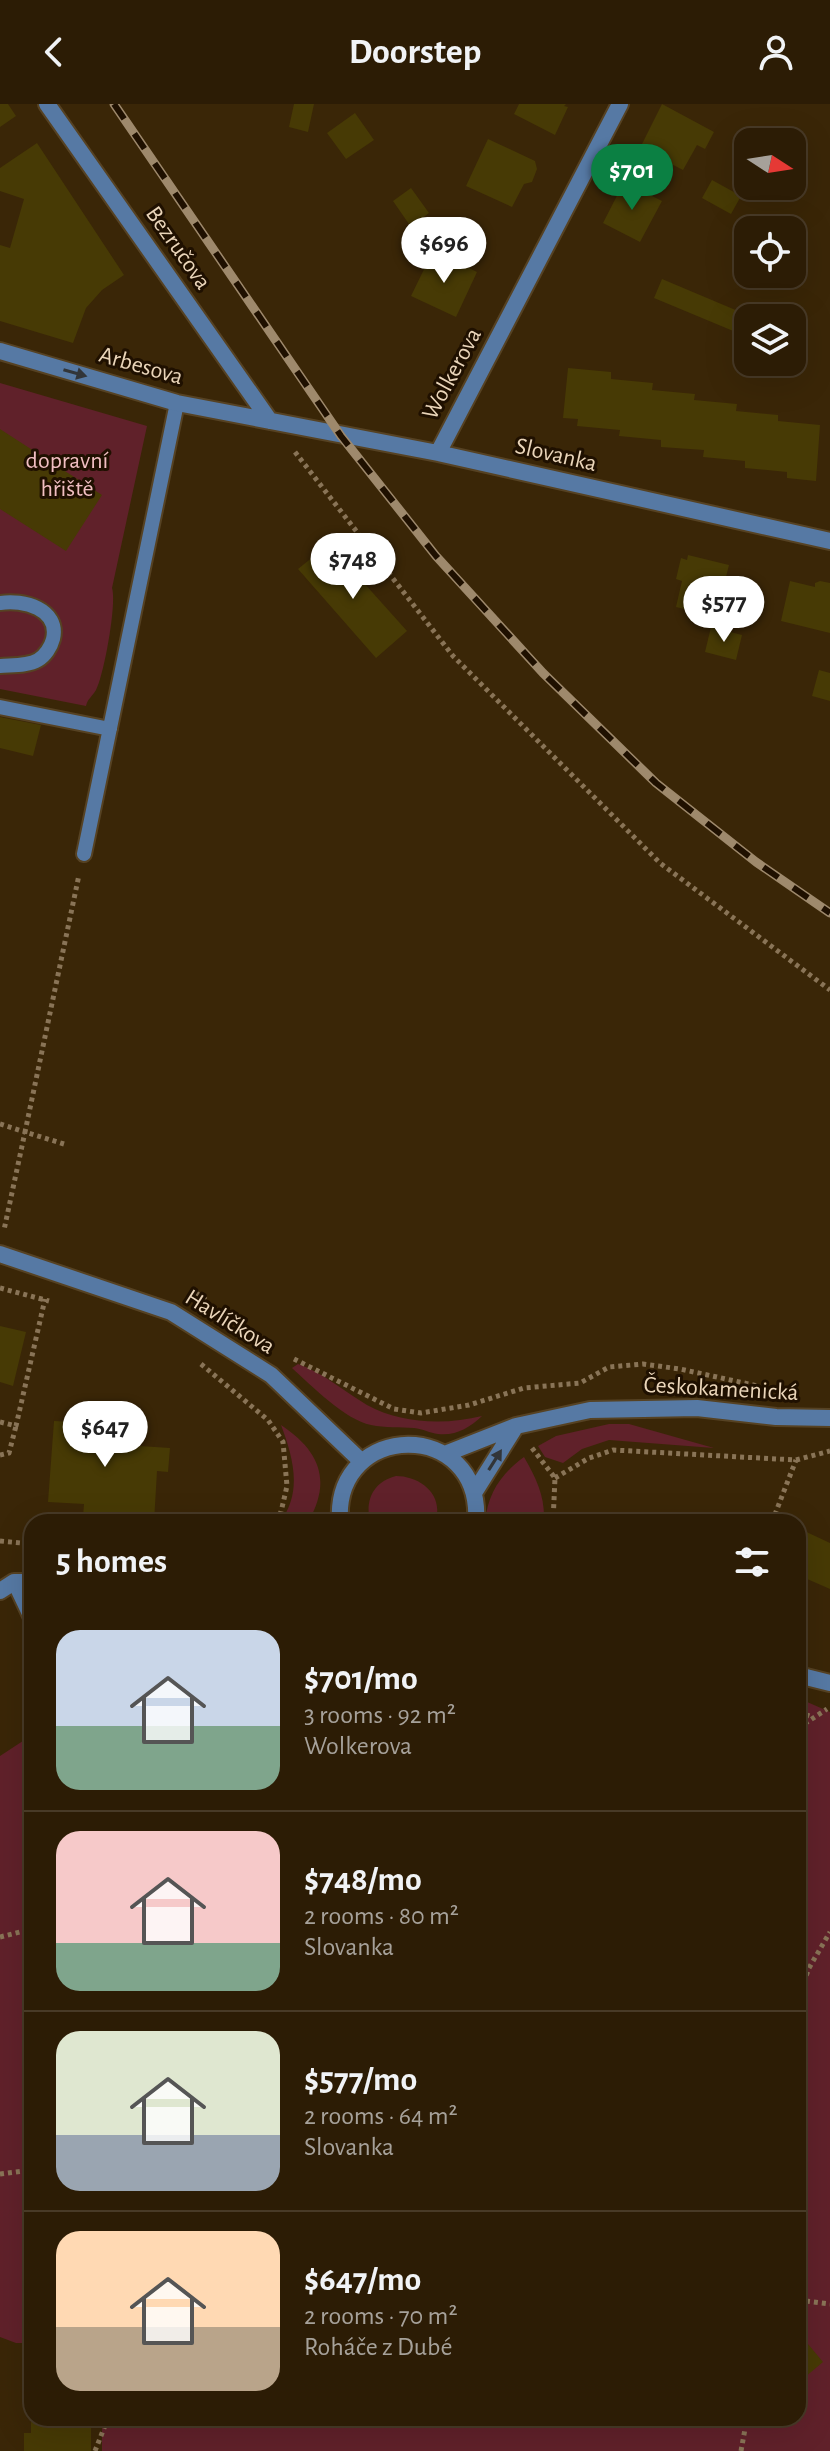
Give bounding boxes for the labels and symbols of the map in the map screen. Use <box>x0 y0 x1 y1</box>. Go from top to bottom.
north arrow <box>734 128 806 200</box>
pin: $701 <box>585 144 679 212</box>
street label: Bezručova <box>141 202 215 294</box>
pin: $696 <box>397 217 491 285</box>
street label: Wolkerova <box>418 324 486 424</box>
street label: Arbesova <box>96 343 186 389</box>
one-way arrow <box>62 367 87 379</box>
street label: Slovanka <box>513 434 599 476</box>
park label: dopravní hřiště <box>26 449 109 501</box>
pin: $748 <box>306 533 400 601</box>
pin: $577 <box>677 576 771 644</box>
street label: Havlíčkova <box>181 1285 279 1359</box>
street label: Českokamenická <box>643 1372 799 1405</box>
pin: $647 <box>58 1401 152 1469</box>
one-way arrow <box>488 1449 502 1471</box>

